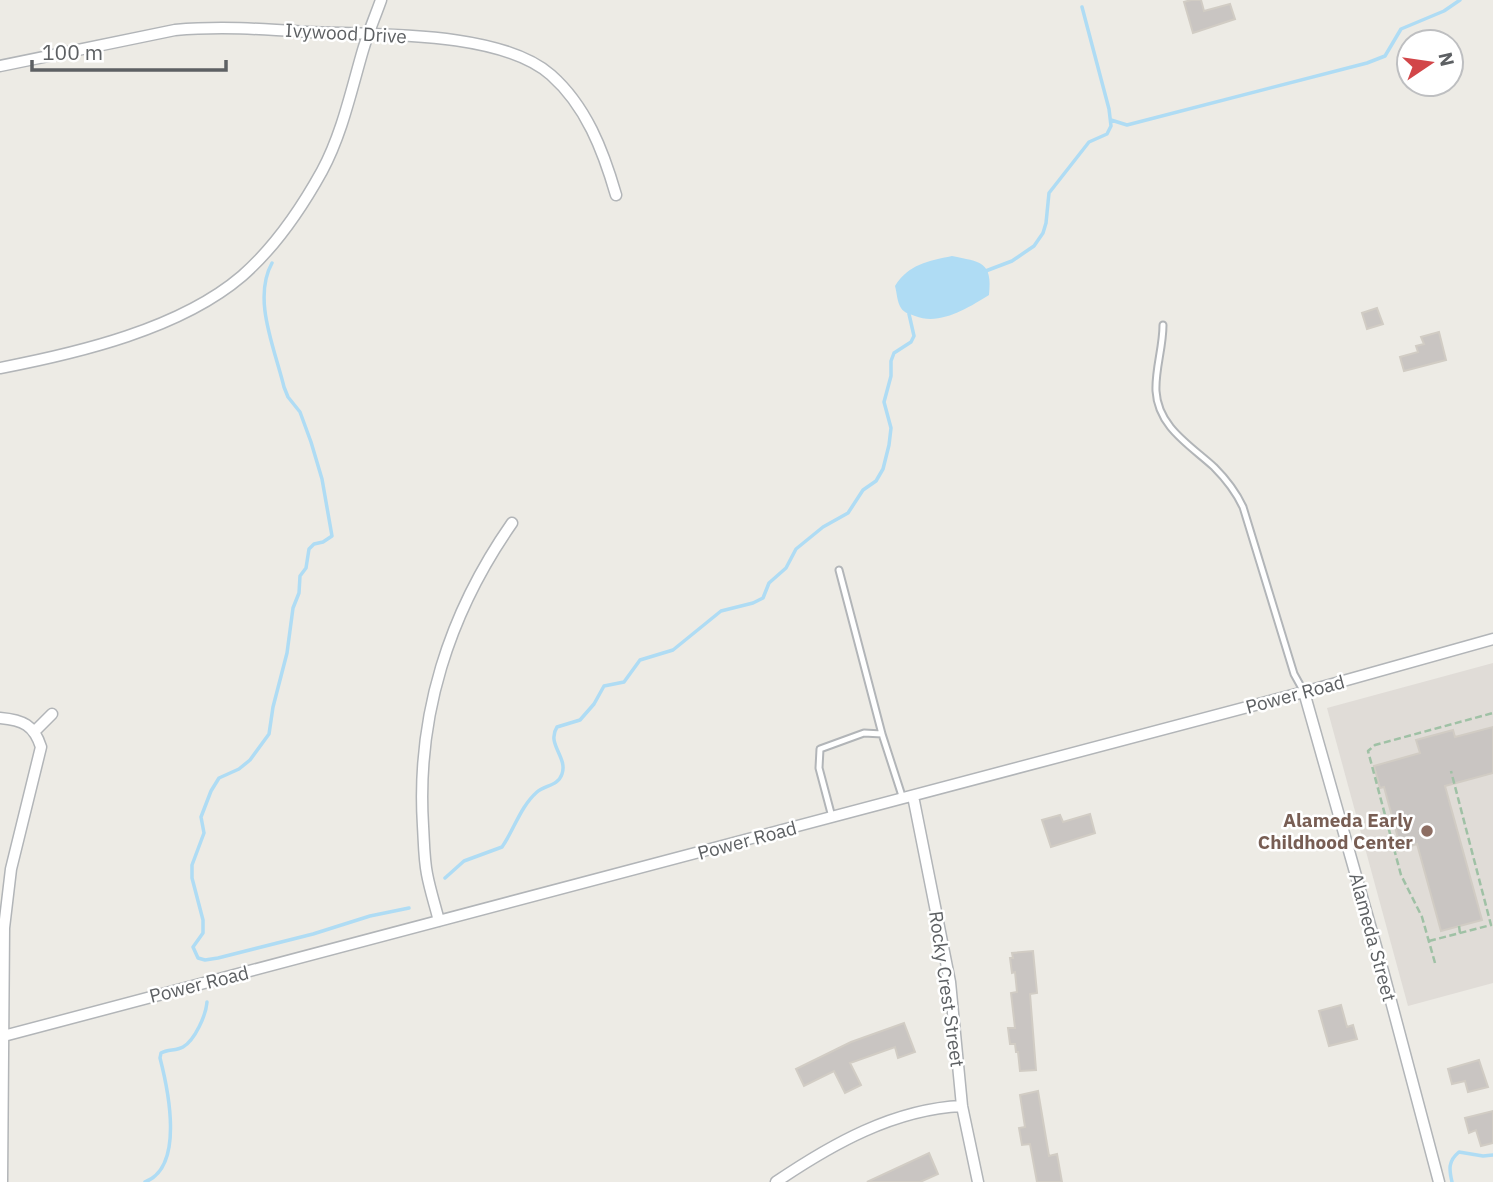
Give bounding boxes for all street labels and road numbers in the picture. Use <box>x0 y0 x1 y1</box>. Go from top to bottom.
street label: Ivywood Drive <box>285 18 407 48</box>
street label: Power Road <box>1243 669 1347 719</box>
street label: Power Road <box>695 815 799 865</box>
street label: Alameda Street <box>1344 870 1402 1004</box>
street label: Rocky Crest Street <box>924 909 970 1069</box>
street label: Power Road <box>147 960 251 1008</box>

